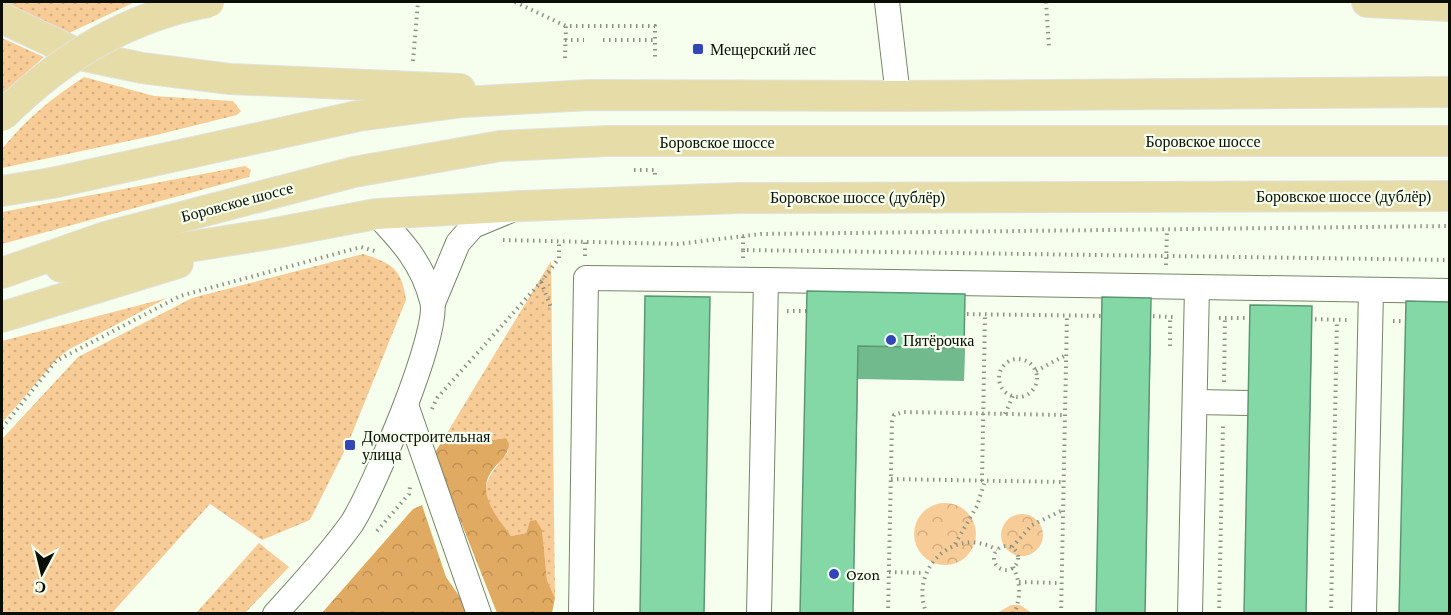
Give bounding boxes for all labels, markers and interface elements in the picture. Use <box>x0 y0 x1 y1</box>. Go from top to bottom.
place label: Мещерский лес <box>710 41 816 59</box>
marker: Мещерский лес <box>691 42 705 56</box>
street label: Боровское шоссе <box>1145 133 1261 151</box>
street label: Боровское шоссе <box>659 134 775 152</box>
street label: Боровское шоссе <box>179 179 295 226</box>
street label: Боровское шоссе (дублёр) <box>1256 188 1432 206</box>
street label: Боровское шоссе (дублёр) <box>770 189 946 207</box>
place label: Пятёрочка <box>903 332 974 350</box>
marker: Пятёрочка <box>884 333 898 347</box>
place label: Домостроительная улица <box>362 428 491 464</box>
marker: Домостроительная улица <box>343 438 357 452</box>
north arrow <box>12 543 72 603</box>
place label: Ozon <box>846 566 880 583</box>
marker: Ozon <box>827 567 841 581</box>
text: С <box>33 578 47 597</box>

